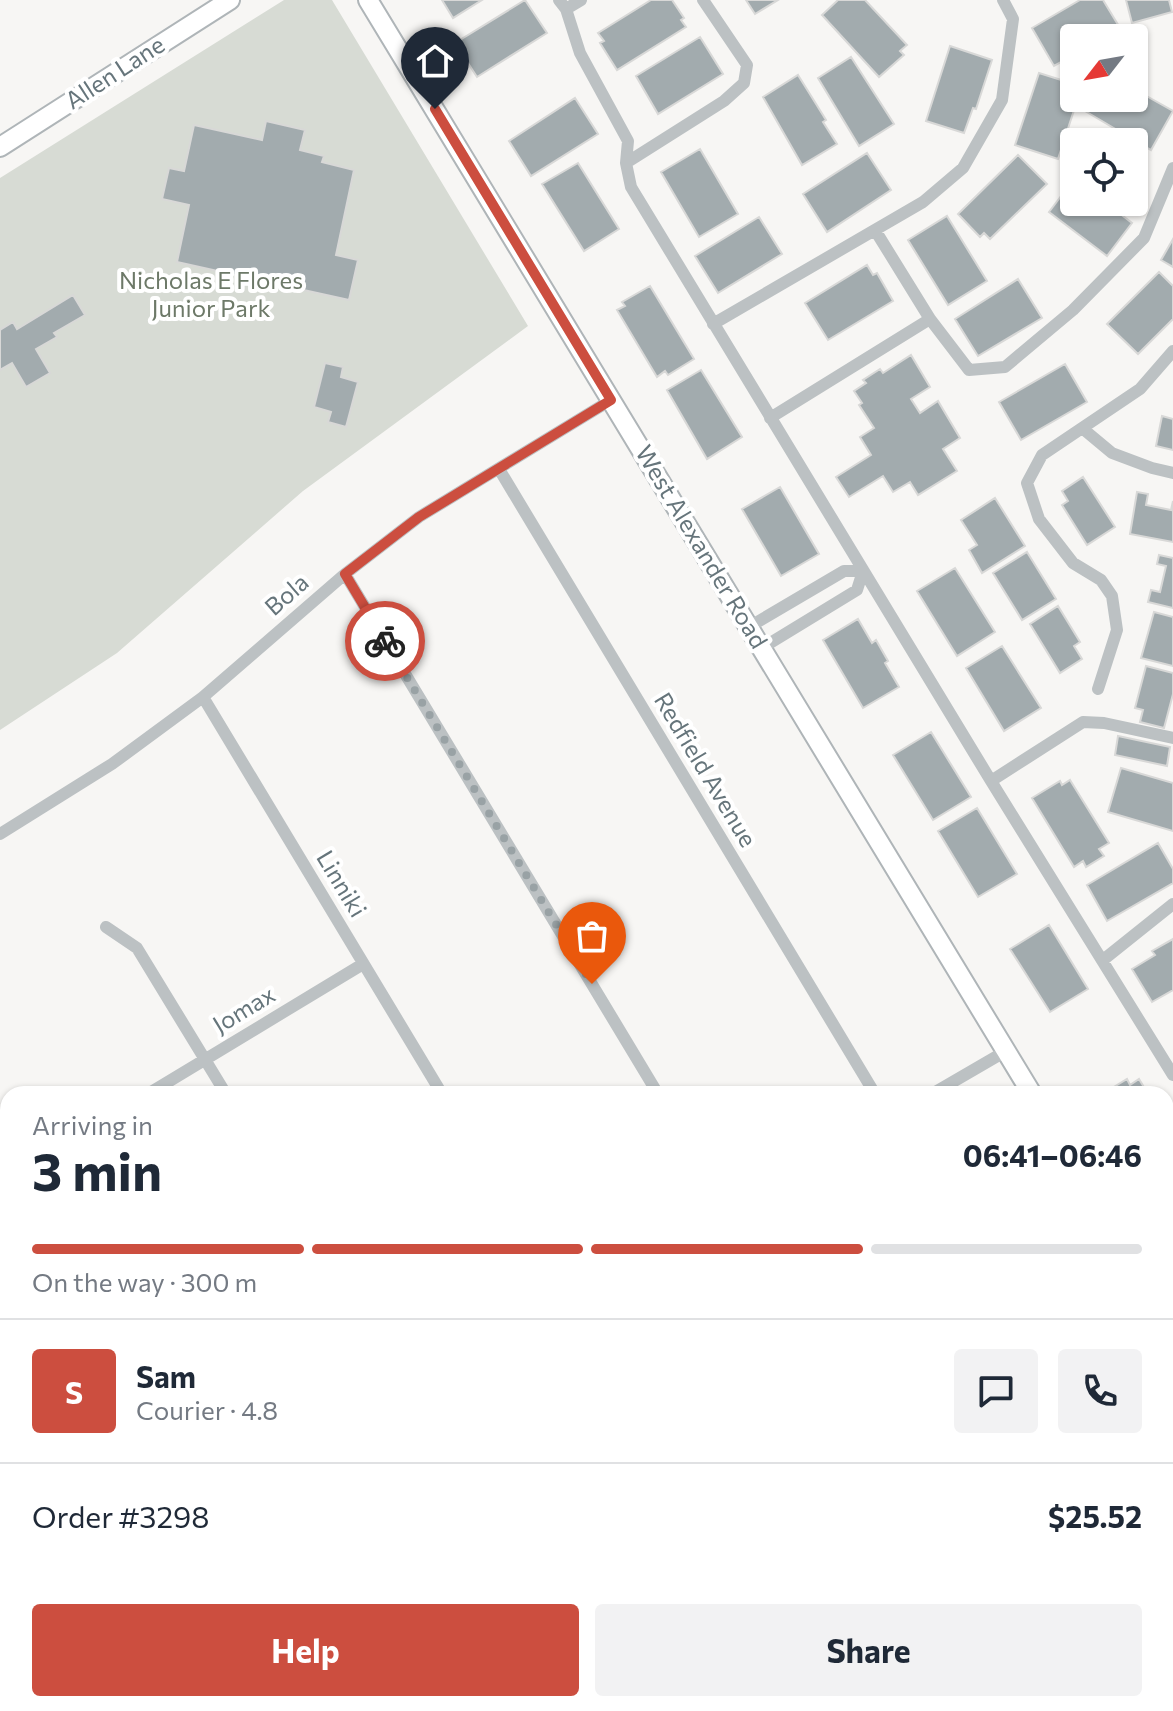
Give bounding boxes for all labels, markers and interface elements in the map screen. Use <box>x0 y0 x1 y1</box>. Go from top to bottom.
north arrow <box>1060 24 1148 112</box>
map controls <box>1060 24 1148 216</box>
pin <box>401 27 469 109</box>
street label: Allen Lane <box>59 29 169 115</box>
icon: home <box>413 39 457 83</box>
button: locate <box>1060 128 1148 216</box>
park label: Nicholas E Flores Junior Park <box>119 265 303 322</box>
street label: West Alexander Road <box>630 439 774 653</box>
street label: Bola <box>258 567 314 621</box>
courier <box>345 601 425 681</box>
icon: bike <box>363 619 407 663</box>
street label: Redfield Avenue <box>649 687 764 852</box>
street label: Linniki <box>311 845 373 922</box>
pin <box>558 902 626 984</box>
icon: bag <box>570 914 614 958</box>
street label: Jomax <box>207 979 280 1039</box>
text: Arriving in <box>32 1109 153 1140</box>
text: 06:41–06:46 <box>963 1136 1142 1173</box>
text: 3 min <box>32 1138 162 1202</box>
text: On the way · 300 m <box>32 1266 257 1297</box>
button: chat <box>954 1349 1038 1433</box>
button: phone <box>1058 1349 1142 1433</box>
text: Sam <box>136 1357 196 1394</box>
text: S <box>65 1373 83 1410</box>
text: Courier · 4.8 <box>136 1394 278 1425</box>
text: Order #3298 <box>32 1497 209 1534</box>
text: $25.52 <box>1048 1497 1142 1534</box>
button: Help <box>32 1604 579 1696</box>
button: Share <box>595 1604 1142 1696</box>

